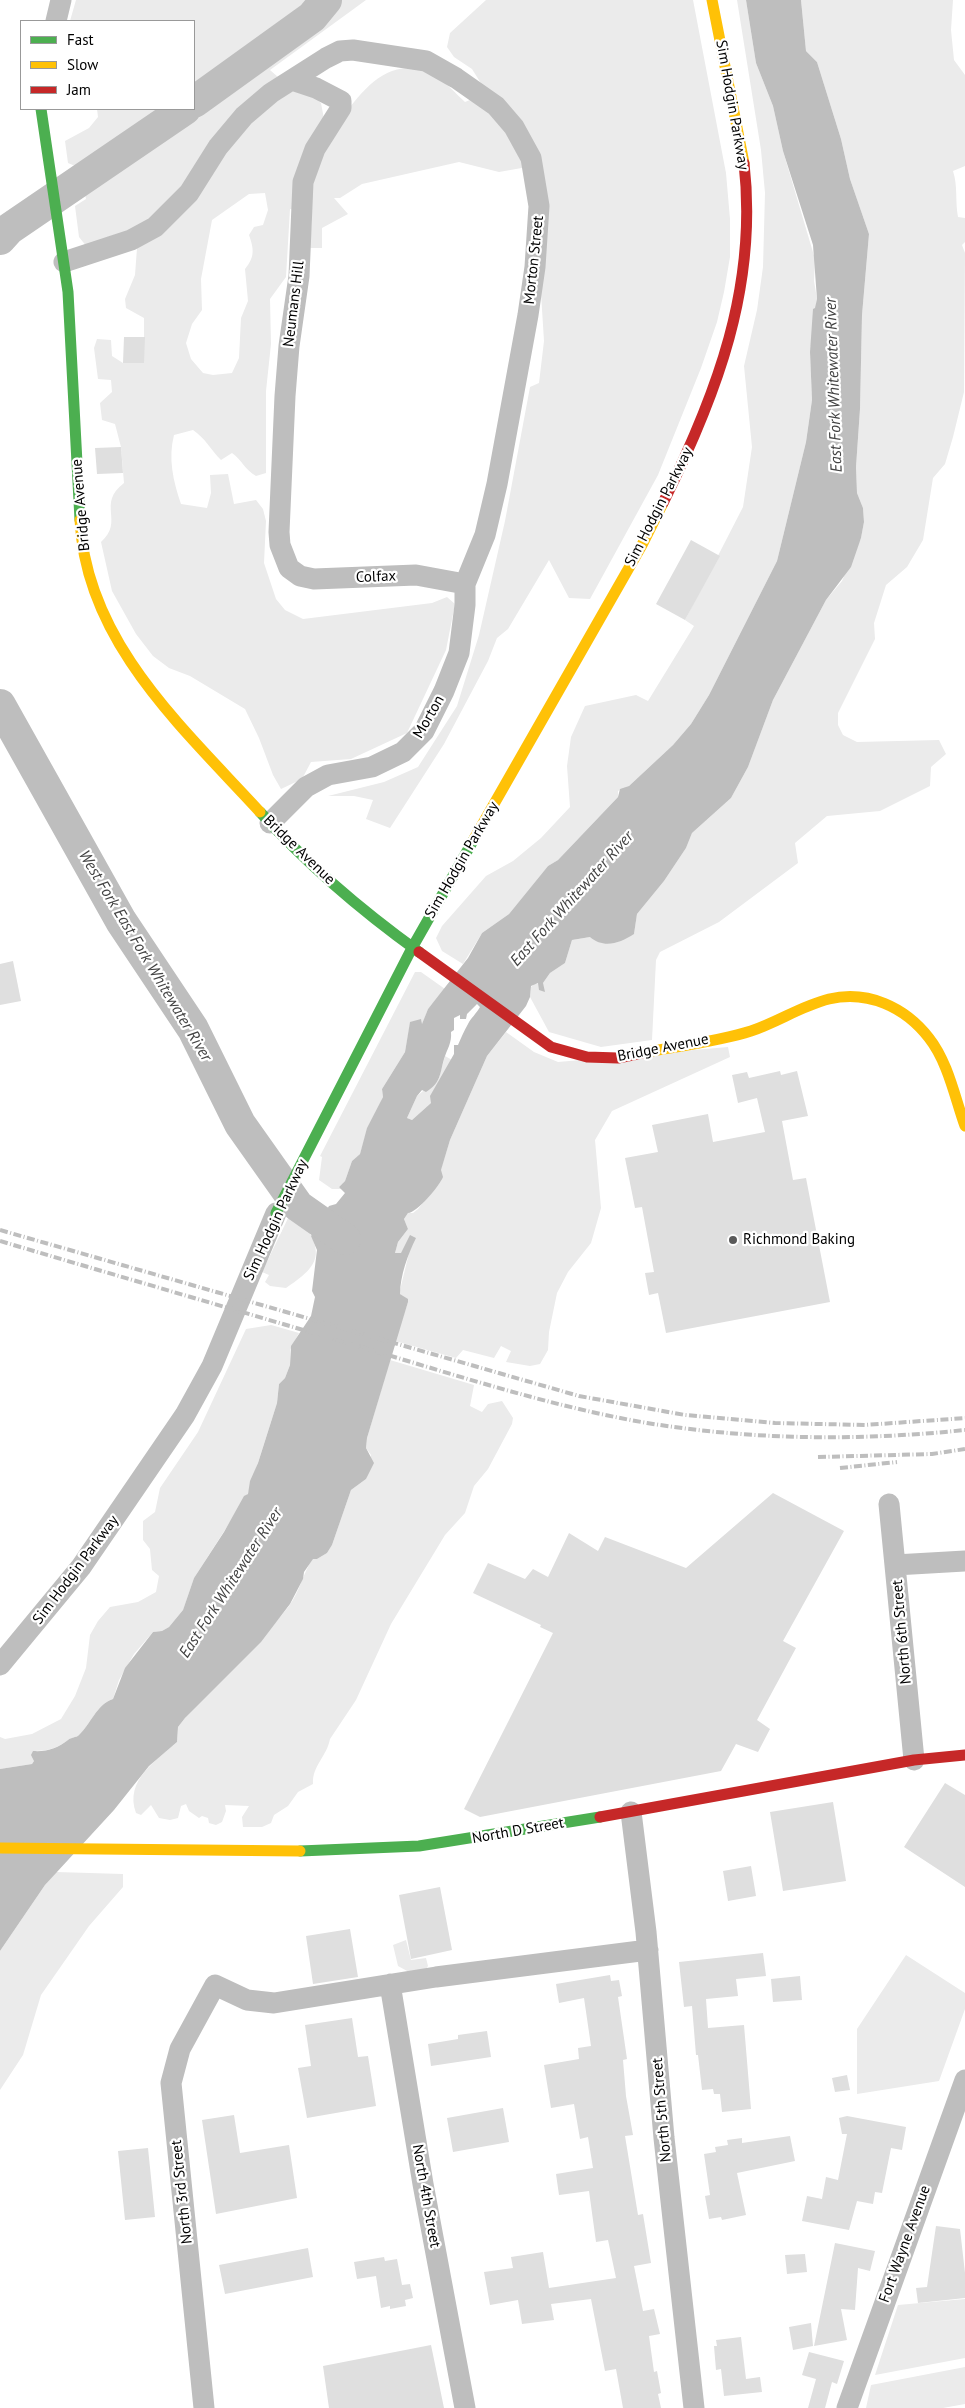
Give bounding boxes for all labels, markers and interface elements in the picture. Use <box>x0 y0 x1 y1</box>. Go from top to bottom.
legend <box>20 20 195 110</box>
text: Fast <box>67 30 94 49</box>
street label: Sim Hodgin Parkway <box>712 39 752 171</box>
text: Slow <box>67 55 98 74</box>
text: Jam <box>67 80 91 99</box>
street label: Morton Street <box>520 215 548 305</box>
street label: Neumans Hill <box>280 260 308 348</box>
water label: East Fork Whitewater River <box>821 297 847 473</box>
street label: Sim Hodgin Parkway <box>621 444 697 570</box>
street label: Bridge Avenue <box>68 458 94 552</box>
street label: Colfax <box>355 567 397 587</box>
street label: Morton <box>410 692 448 742</box>
street label: Sim Hodgin Parkway <box>421 798 503 922</box>
street label: Bridge Avenue <box>259 811 339 889</box>
water label: East Fork Whitewater River <box>506 828 638 970</box>
water label: West Fork East Fork Whitewater River <box>74 847 216 1065</box>
street label: Bridge Avenue <box>616 1030 710 1066</box>
street label: Sim Hodgin Parkway <box>240 1157 312 1283</box>
place label: Richmond Baking <box>743 1231 855 1249</box>
marker: Richmond Baking <box>727 1234 739 1246</box>
water label: East Fork Whitewater River <box>175 1504 287 1662</box>
street label: Sim Hodgin Parkway <box>29 1512 123 1628</box>
street label: North 6th Street <box>888 1579 916 1685</box>
street label: North D Street <box>471 1814 565 1848</box>
street label: North 5th Street <box>648 2057 676 2163</box>
street label: North 3rd Street <box>168 2139 196 2245</box>
street label: North 4th Street <box>408 2143 444 2249</box>
street label: Fort Wayne Avenue <box>875 2183 935 2305</box>

